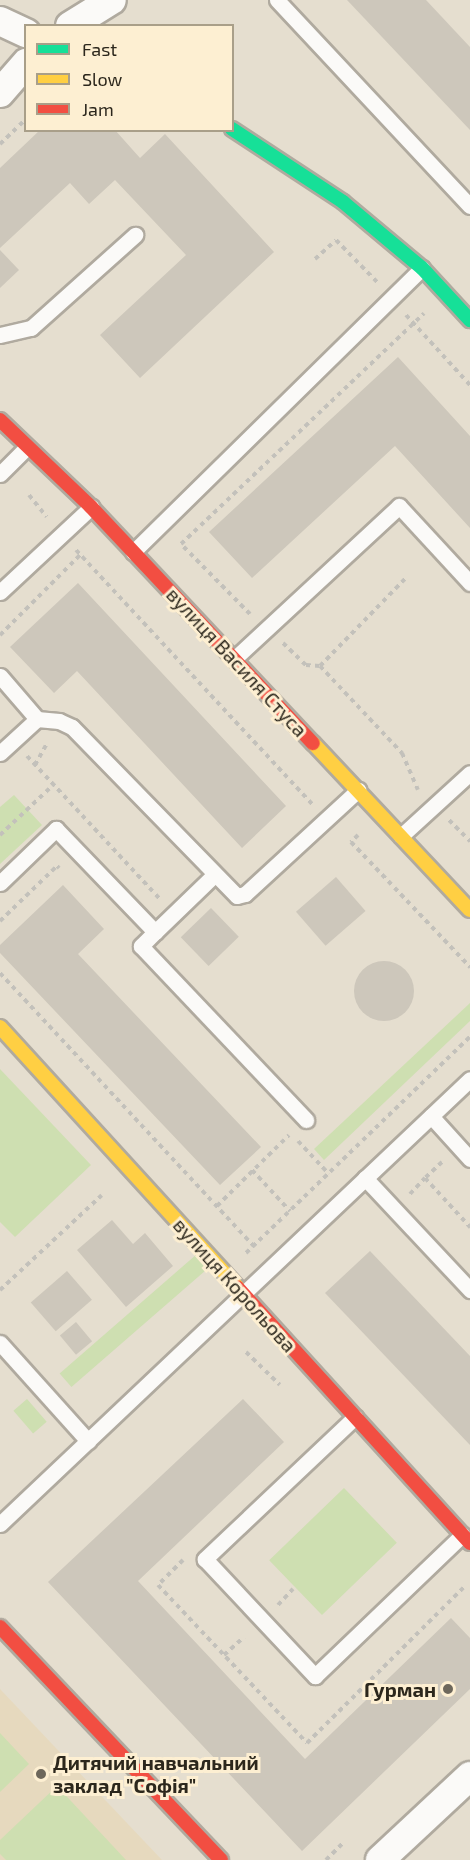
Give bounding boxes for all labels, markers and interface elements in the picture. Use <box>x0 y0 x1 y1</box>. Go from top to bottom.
legend <box>24 24 234 132</box>
text: Fast <box>82 38 117 60</box>
text: Slow <box>82 68 122 90</box>
text: Jam <box>82 98 114 120</box>
street label: вулиця Василя Стуса <box>162 582 312 742</box>
street label: вулиця Корольова <box>168 1213 302 1357</box>
place label: Гурман <box>364 1677 436 1701</box>
marker: Гурман <box>441 1682 455 1696</box>
place label: Дитячий навчальний заклад "Софія" <box>53 1750 259 1797</box>
marker: Дитячий навчальний заклад "Софія" <box>34 1767 48 1781</box>

